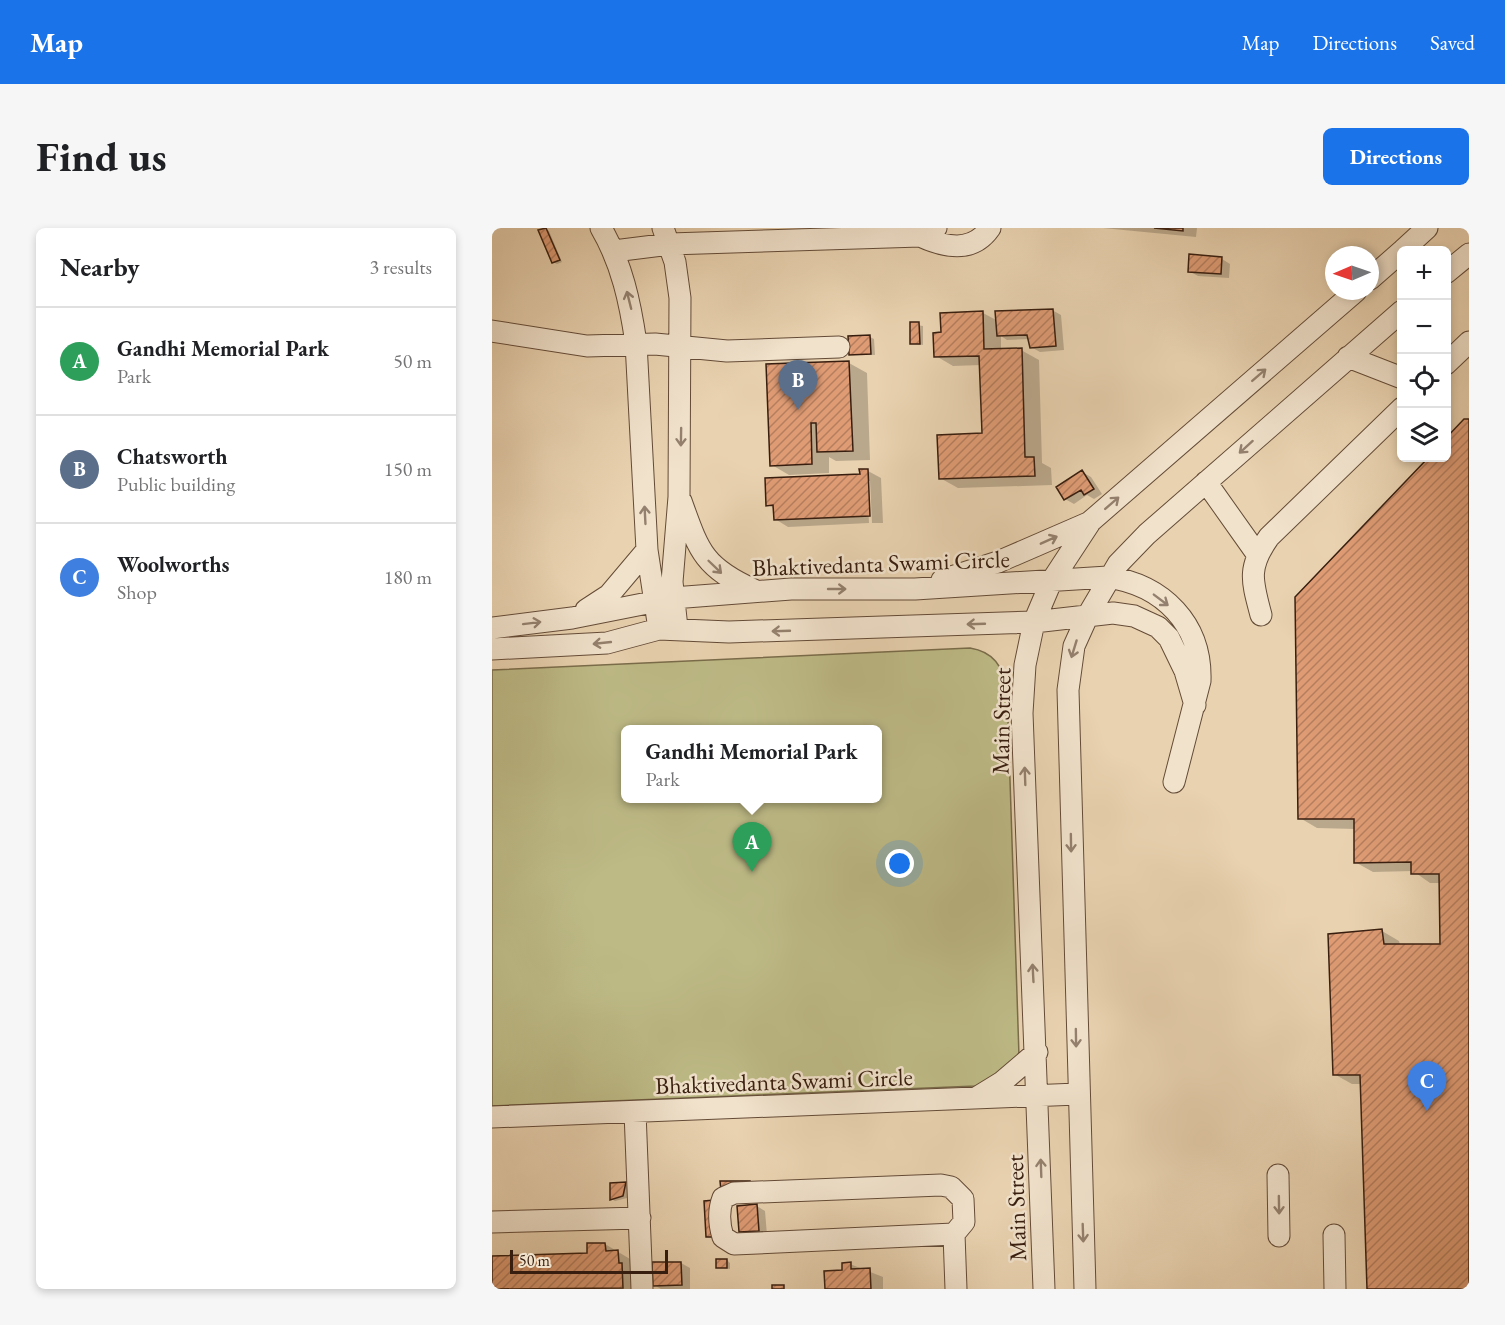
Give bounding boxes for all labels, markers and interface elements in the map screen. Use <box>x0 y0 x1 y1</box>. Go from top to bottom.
text: Map <box>30 24 83 60</box>
text: Map <box>1242 29 1279 56</box>
text: Directions <box>1312 29 1397 56</box>
text: Saved <box>1430 29 1475 56</box>
button: Directions <box>1323 128 1469 185</box>
text: Find us <box>36 129 167 184</box>
north arrow <box>1325 246 1379 300</box>
map controls <box>1397 246 1451 462</box>
button: + <box>1397 246 1451 300</box>
text: Nearby <box>60 250 140 284</box>
text: 3 results <box>369 254 432 280</box>
one-way arrow <box>622 291 634 310</box>
button: − <box>1397 300 1451 354</box>
text: Gandhi Memorial Park <box>117 334 329 363</box>
text: A <box>72 348 87 374</box>
text: 50 m <box>393 348 432 374</box>
button: locate <box>1397 354 1451 408</box>
pin: B <box>778 360 818 410</box>
text: Park <box>117 363 151 389</box>
one-way arrow <box>1251 368 1266 382</box>
button: layers <box>1397 408 1451 462</box>
one-way arrow <box>675 426 686 446</box>
one-way arrow <box>1238 440 1253 454</box>
text: Chatsworth <box>117 442 228 471</box>
text: B <box>73 456 86 482</box>
text: 150 m <box>384 456 432 482</box>
text: Public building <box>117 471 235 497</box>
one-way arrow <box>1104 496 1119 510</box>
one-way arrow <box>639 506 650 526</box>
one-way arrow <box>1040 534 1058 545</box>
street label: Bhaktivedanta Swami Circle <box>752 543 1010 583</box>
text: Woolworths <box>117 550 229 579</box>
one-way arrow <box>707 560 722 574</box>
text: C <box>72 564 87 590</box>
text: 180 m <box>384 564 432 590</box>
text: Shop <box>117 579 157 605</box>
one-way arrow <box>826 583 846 595</box>
one-way arrow <box>1153 593 1169 606</box>
one-way arrow <box>522 617 542 628</box>
one-way arrow <box>966 619 986 630</box>
one-way arrow <box>772 625 792 636</box>
one-way arrow <box>593 638 613 649</box>
one-way arrow <box>1068 639 1079 658</box>
street label: Main Street <box>985 667 1017 775</box>
popup <box>621 725 882 803</box>
text: Gandhi Memorial Park <box>645 737 858 766</box>
text: Park <box>645 766 680 792</box>
one-way arrow <box>1019 766 1030 786</box>
pin: A <box>732 822 772 872</box>
one-way arrow <box>1066 832 1077 852</box>
your location <box>885 849 914 878</box>
one-way arrow <box>1028 963 1039 983</box>
one-way arrow <box>1071 1027 1082 1047</box>
street label: Bhaktivedanta Swami Circle <box>655 1061 913 1101</box>
pin: C <box>1408 1062 1446 1111</box>
street label: Main Street <box>999 1154 1033 1262</box>
one-way arrow <box>1035 1158 1046 1178</box>
one-way arrow <box>1273 1195 1284 1215</box>
one-way arrow <box>1078 1222 1089 1242</box>
scale bar <box>510 1247 668 1274</box>
text: 50 m <box>519 1250 550 1271</box>

